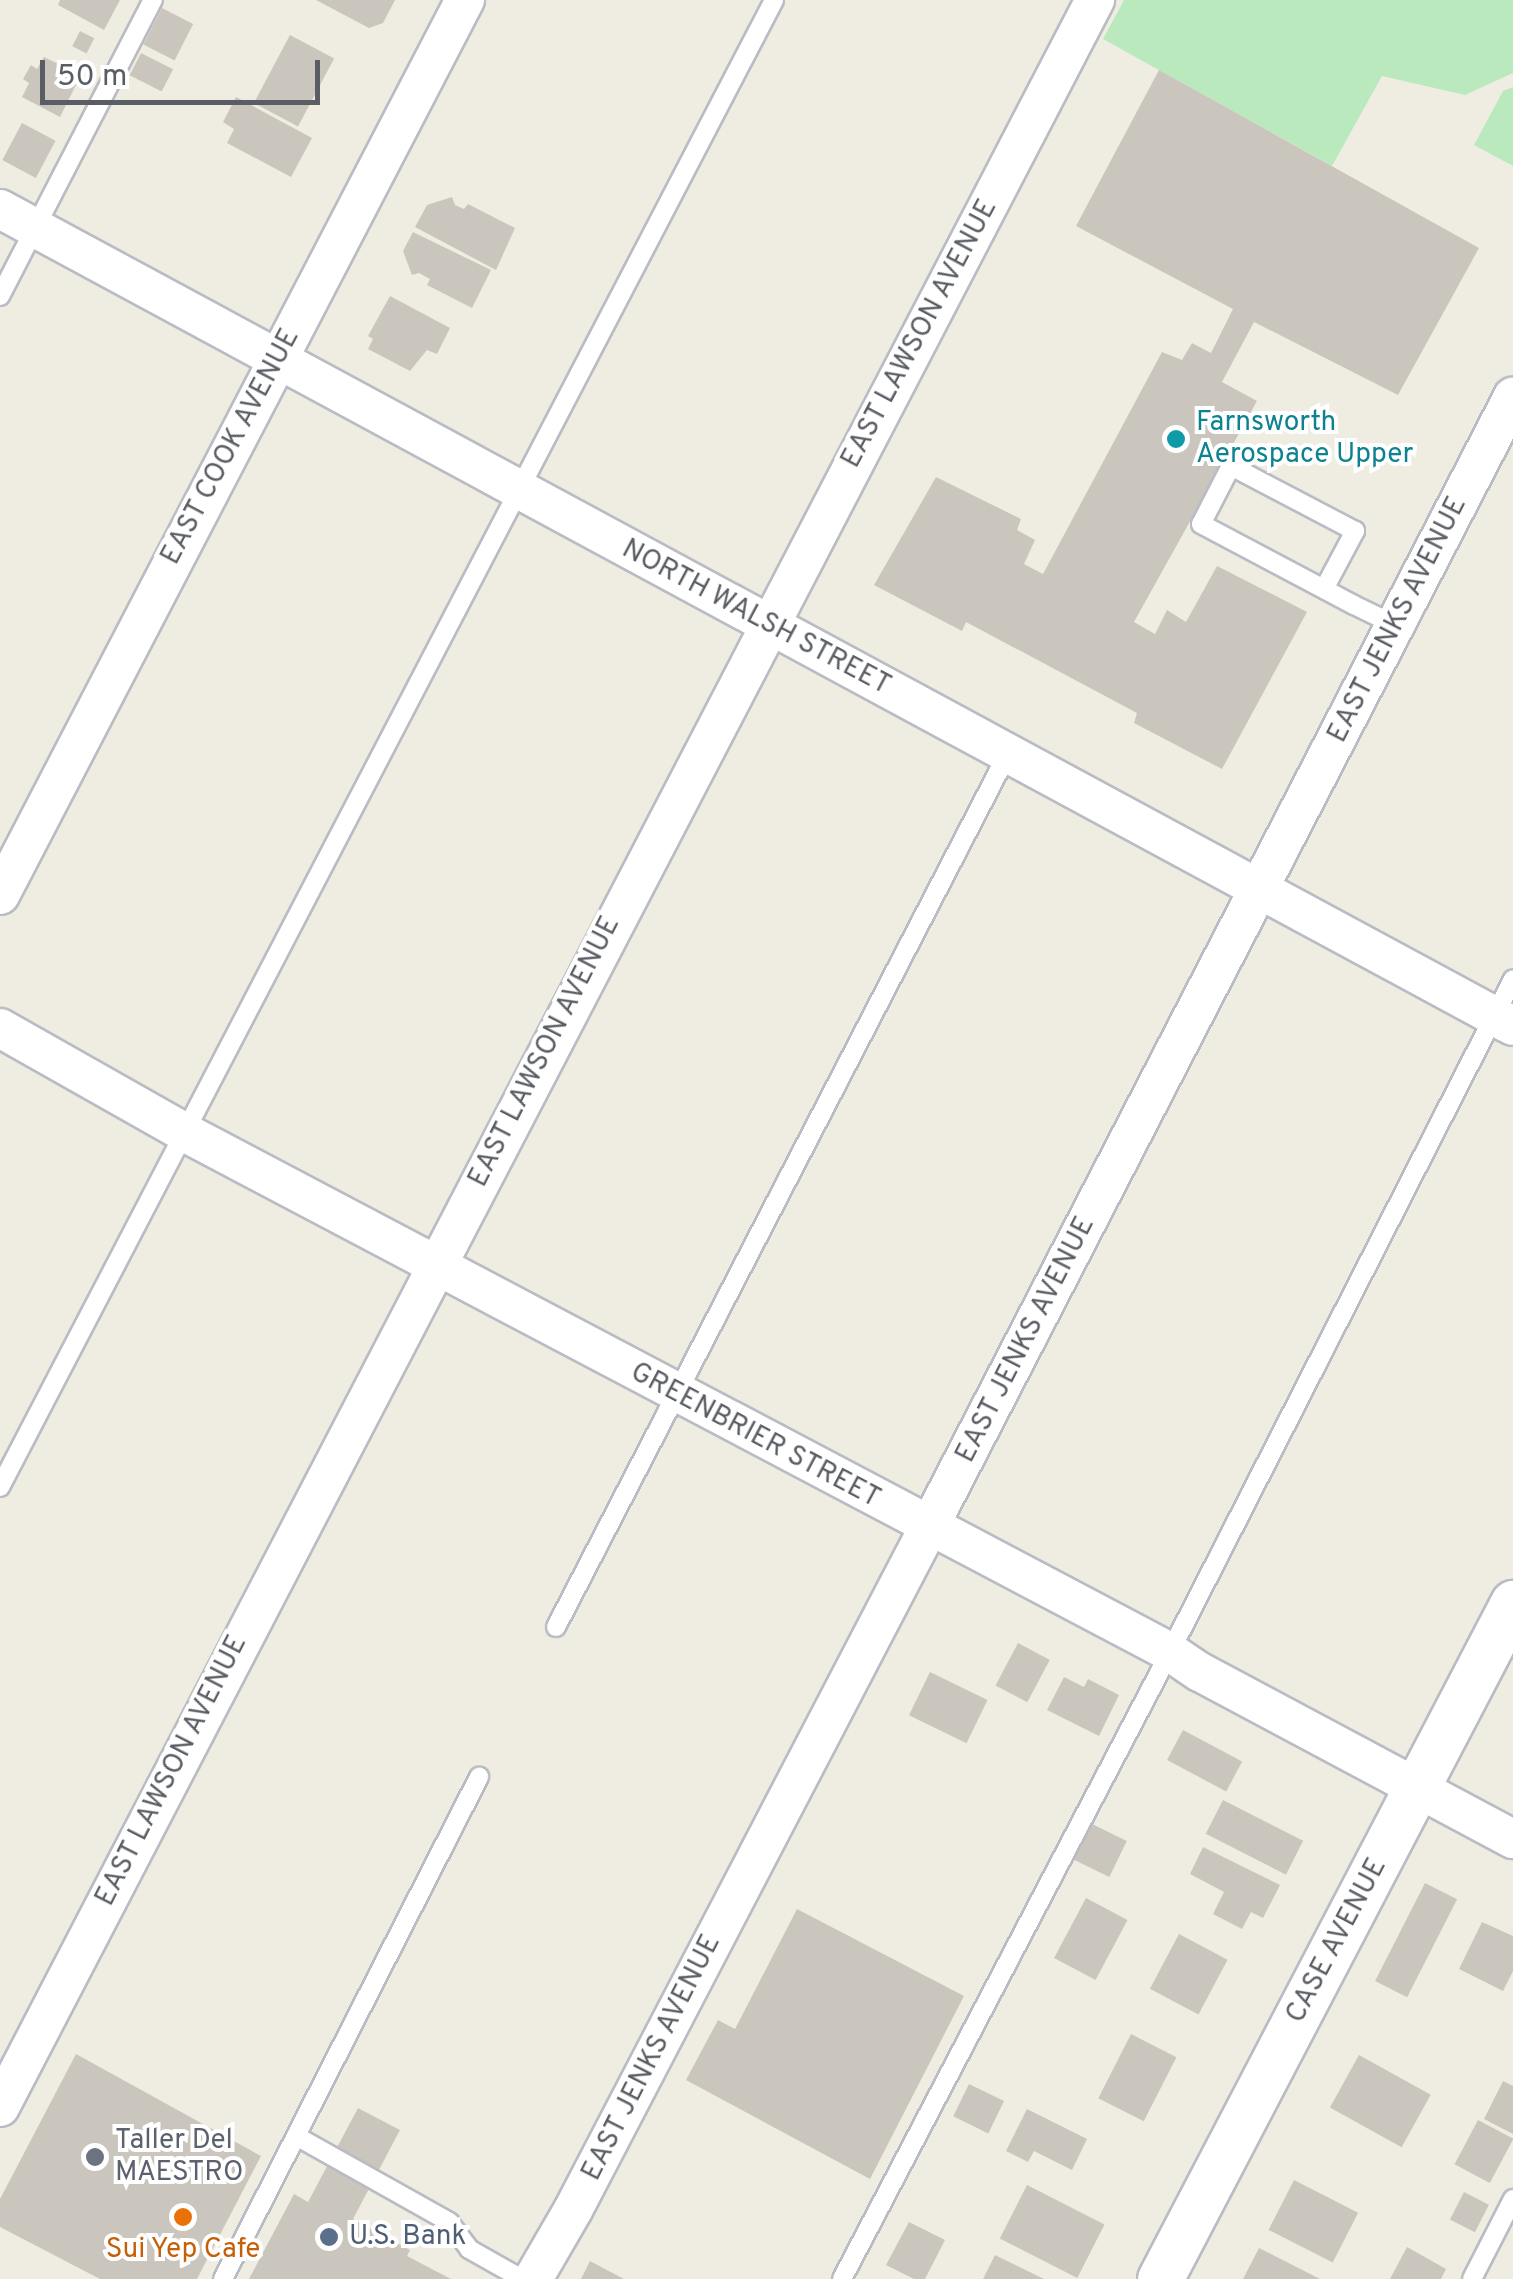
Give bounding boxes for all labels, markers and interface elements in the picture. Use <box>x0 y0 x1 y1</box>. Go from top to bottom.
scale bar <box>45 40 325 102</box>
text: 50 m <box>57 59 127 96</box>
street label: EAST LAWSON AVENUE <box>834 193 1006 475</box>
street label: EAST COOK AVENUE <box>154 322 308 572</box>
place label: Farnsworth Aerospace Upper <box>1196 406 1413 472</box>
marker: Farnsworth Aerospace Upper <box>1165 428 1187 450</box>
street label: EAST JENKS AVENUE <box>1321 490 1475 750</box>
street label: NORTH WALSH STREET <box>616 533 896 703</box>
street label: EAST LAWSON AVENUE <box>462 910 628 1194</box>
street label: EAST JENKS AVENUE <box>949 1210 1103 1470</box>
street label: GREENBRIER STREET <box>624 1356 886 1516</box>
street label: EAST LAWSON AVENUE <box>89 1629 255 1913</box>
street label: CASE AVENUE <box>1279 1852 1395 2030</box>
street label: EAST JENKS AVENUE <box>575 1928 729 2188</box>
place label: Taller Del MAESTRO <box>115 2124 243 2190</box>
marker: Taller Del MAESTRO <box>84 2146 106 2168</box>
marker: Sui Yep Cafe <box>172 2206 194 2228</box>
place label: U.S. Bank <box>349 2220 466 2254</box>
marker: U.S. Bank <box>318 2226 340 2248</box>
place label: Sui Yep Cafe <box>105 2233 261 2267</box>

